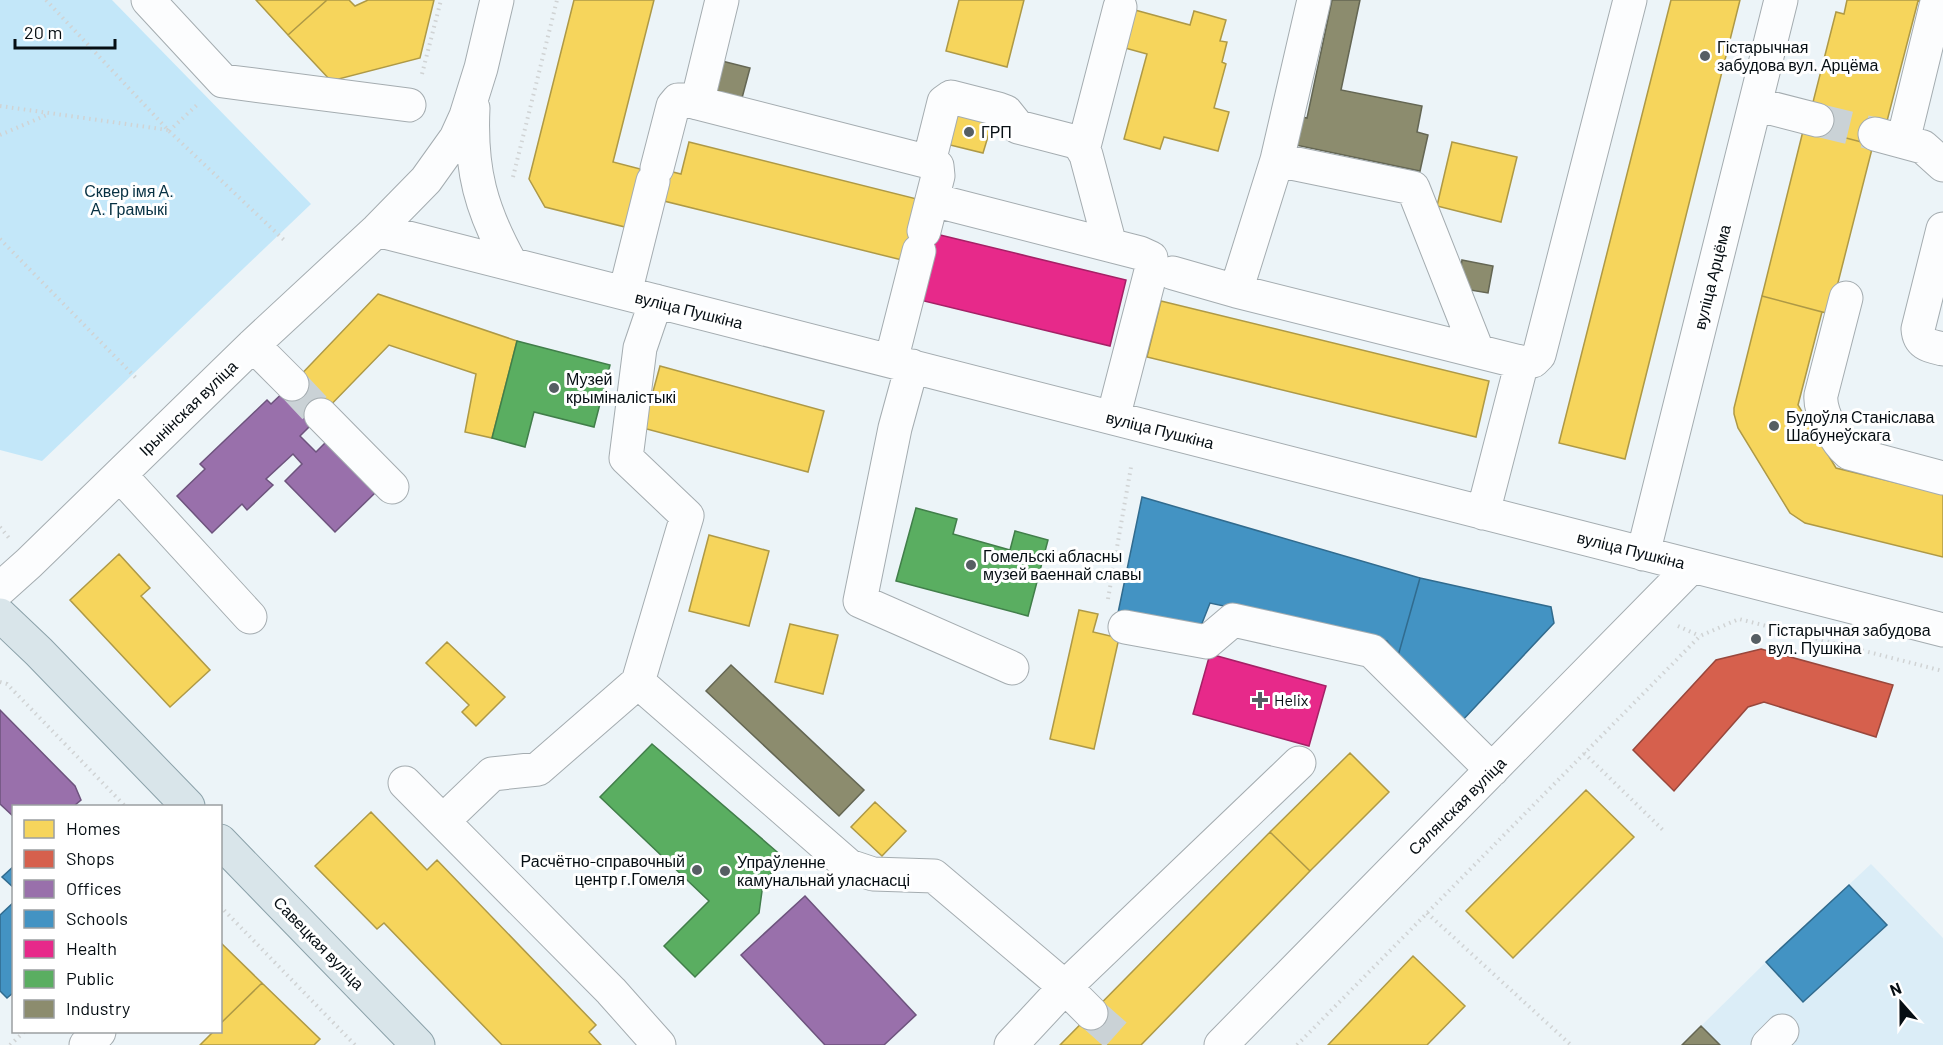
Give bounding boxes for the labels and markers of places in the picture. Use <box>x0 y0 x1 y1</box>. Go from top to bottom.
place label: Гістарычная забудова вул. Арцёма <box>1717 37 1879 74</box>
marker: Гістарычная забудова вул. Арцёма <box>1698 49 1712 63</box>
place label: ГРП <box>981 122 1012 141</box>
marker: ГРП <box>962 125 976 139</box>
place label: Музей крыміналістыкі <box>566 369 676 406</box>
marker: Музей крыміналістыкі <box>547 381 561 395</box>
place label: Будоўля Станіслава Шабунеўскага <box>1786 407 1935 444</box>
marker: Будоўля Станіслава Шабунеўскага <box>1767 419 1781 433</box>
place label: Гомельскі абласны музей ваеннай славы <box>983 546 1141 583</box>
marker: Гомельскі абласны музей ваеннай славы <box>964 558 978 572</box>
place label: Гістарычная забудова вул. Пушкіна <box>1768 620 1931 657</box>
marker: Гістарычная забудова вул. Пушкіна <box>1749 632 1763 646</box>
place label: Helix <box>1274 690 1309 709</box>
marker: Helix <box>1251 691 1269 709</box>
place label: Расчётно-справочный центр г.Гомеля <box>521 851 685 888</box>
place label: Упраўленне камунальнай уласнасці <box>737 852 910 889</box>
marker: Расчётно-справочный центр г.Гомеля <box>690 863 704 877</box>
marker: Упраўленне камунальнай уласнасці <box>718 864 732 878</box>

